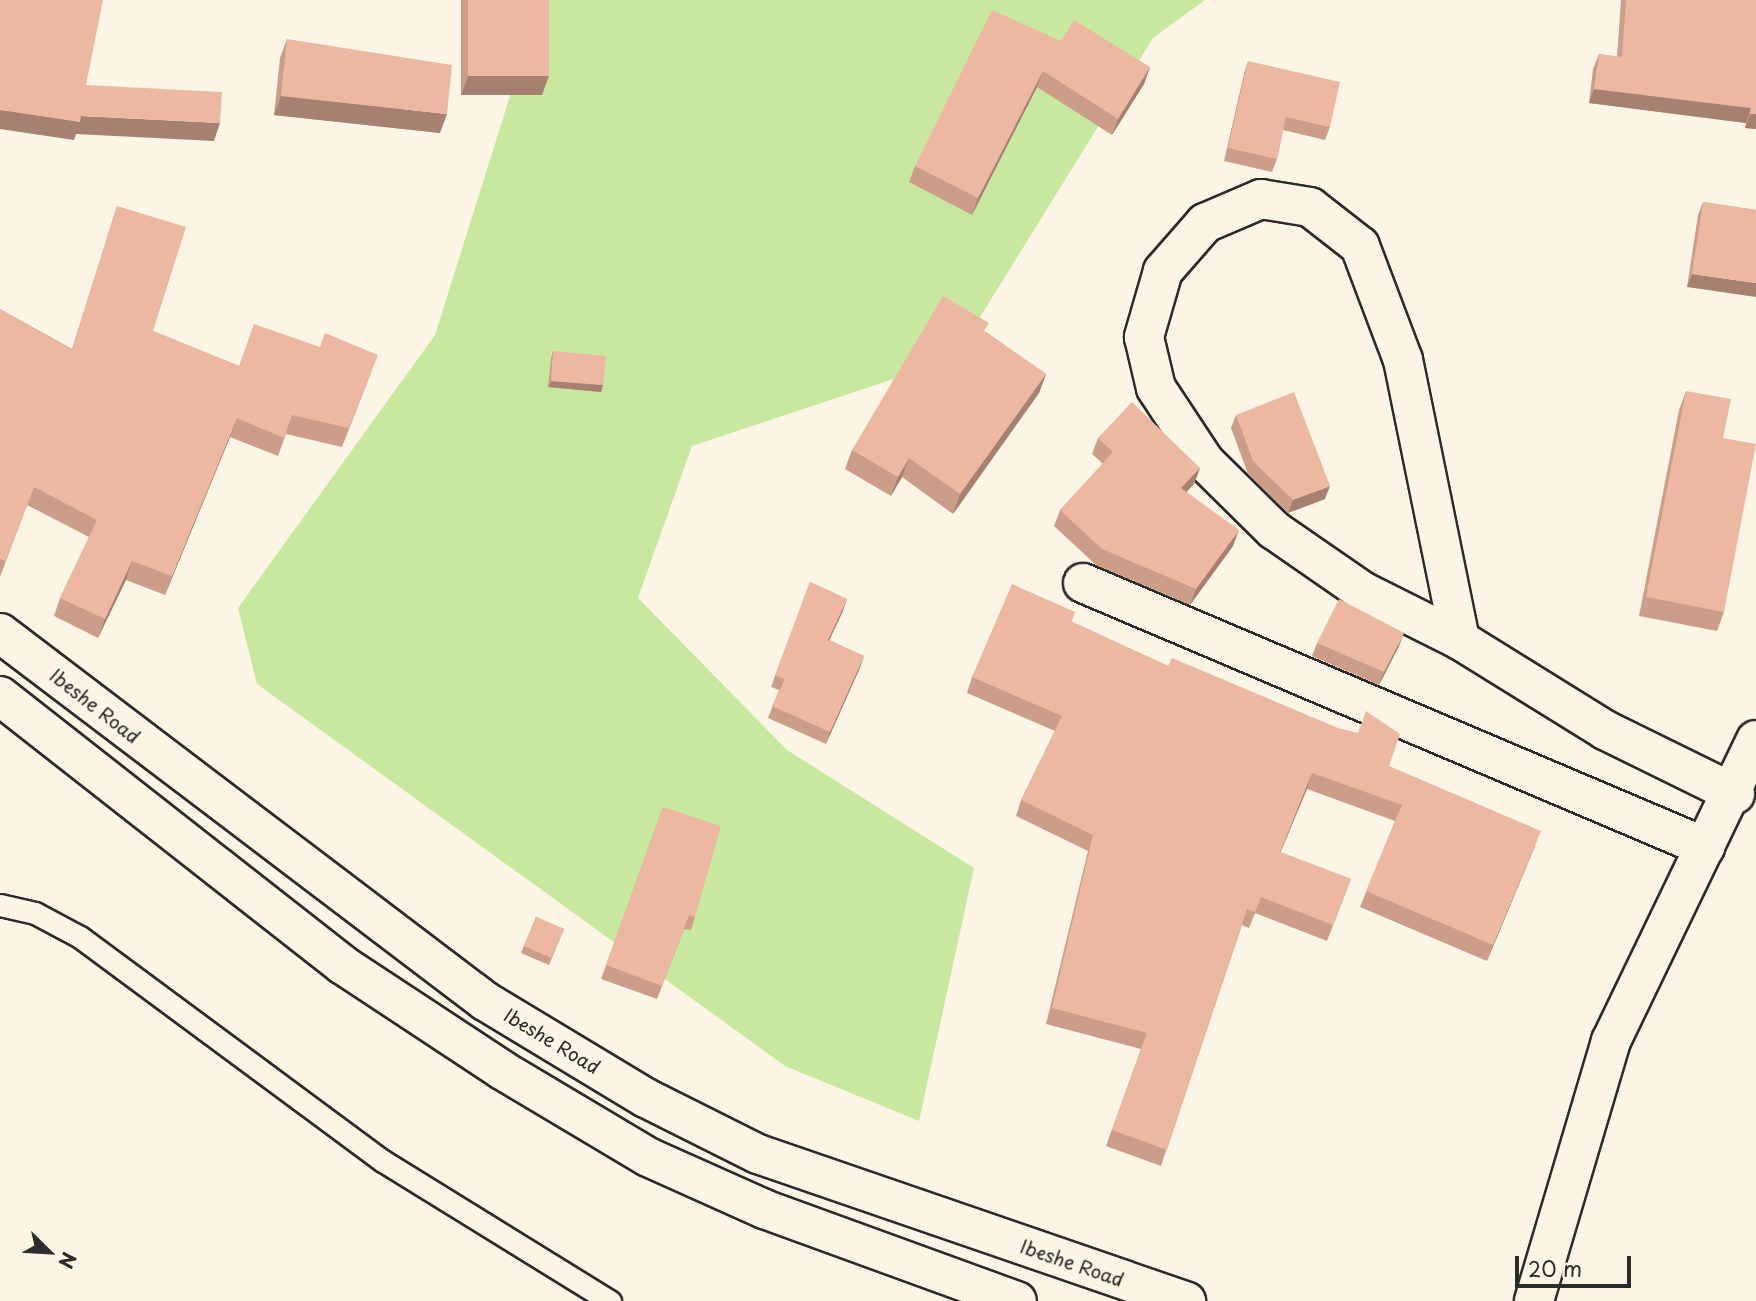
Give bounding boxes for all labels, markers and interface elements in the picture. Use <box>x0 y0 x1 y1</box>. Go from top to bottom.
street label: Ibeshe Road <box>45 664 145 748</box>
street label: Ibeshe Road <box>500 1003 604 1079</box>
north arrow <box>14 1217 84 1287</box>
street label: Ibeshe Road <box>1017 1235 1127 1291</box>
scale bar <box>1518 1242 1634 1286</box>
text: N <box>52 1248 84 1273</box>
text: 20 m <box>1528 1252 1582 1284</box>

